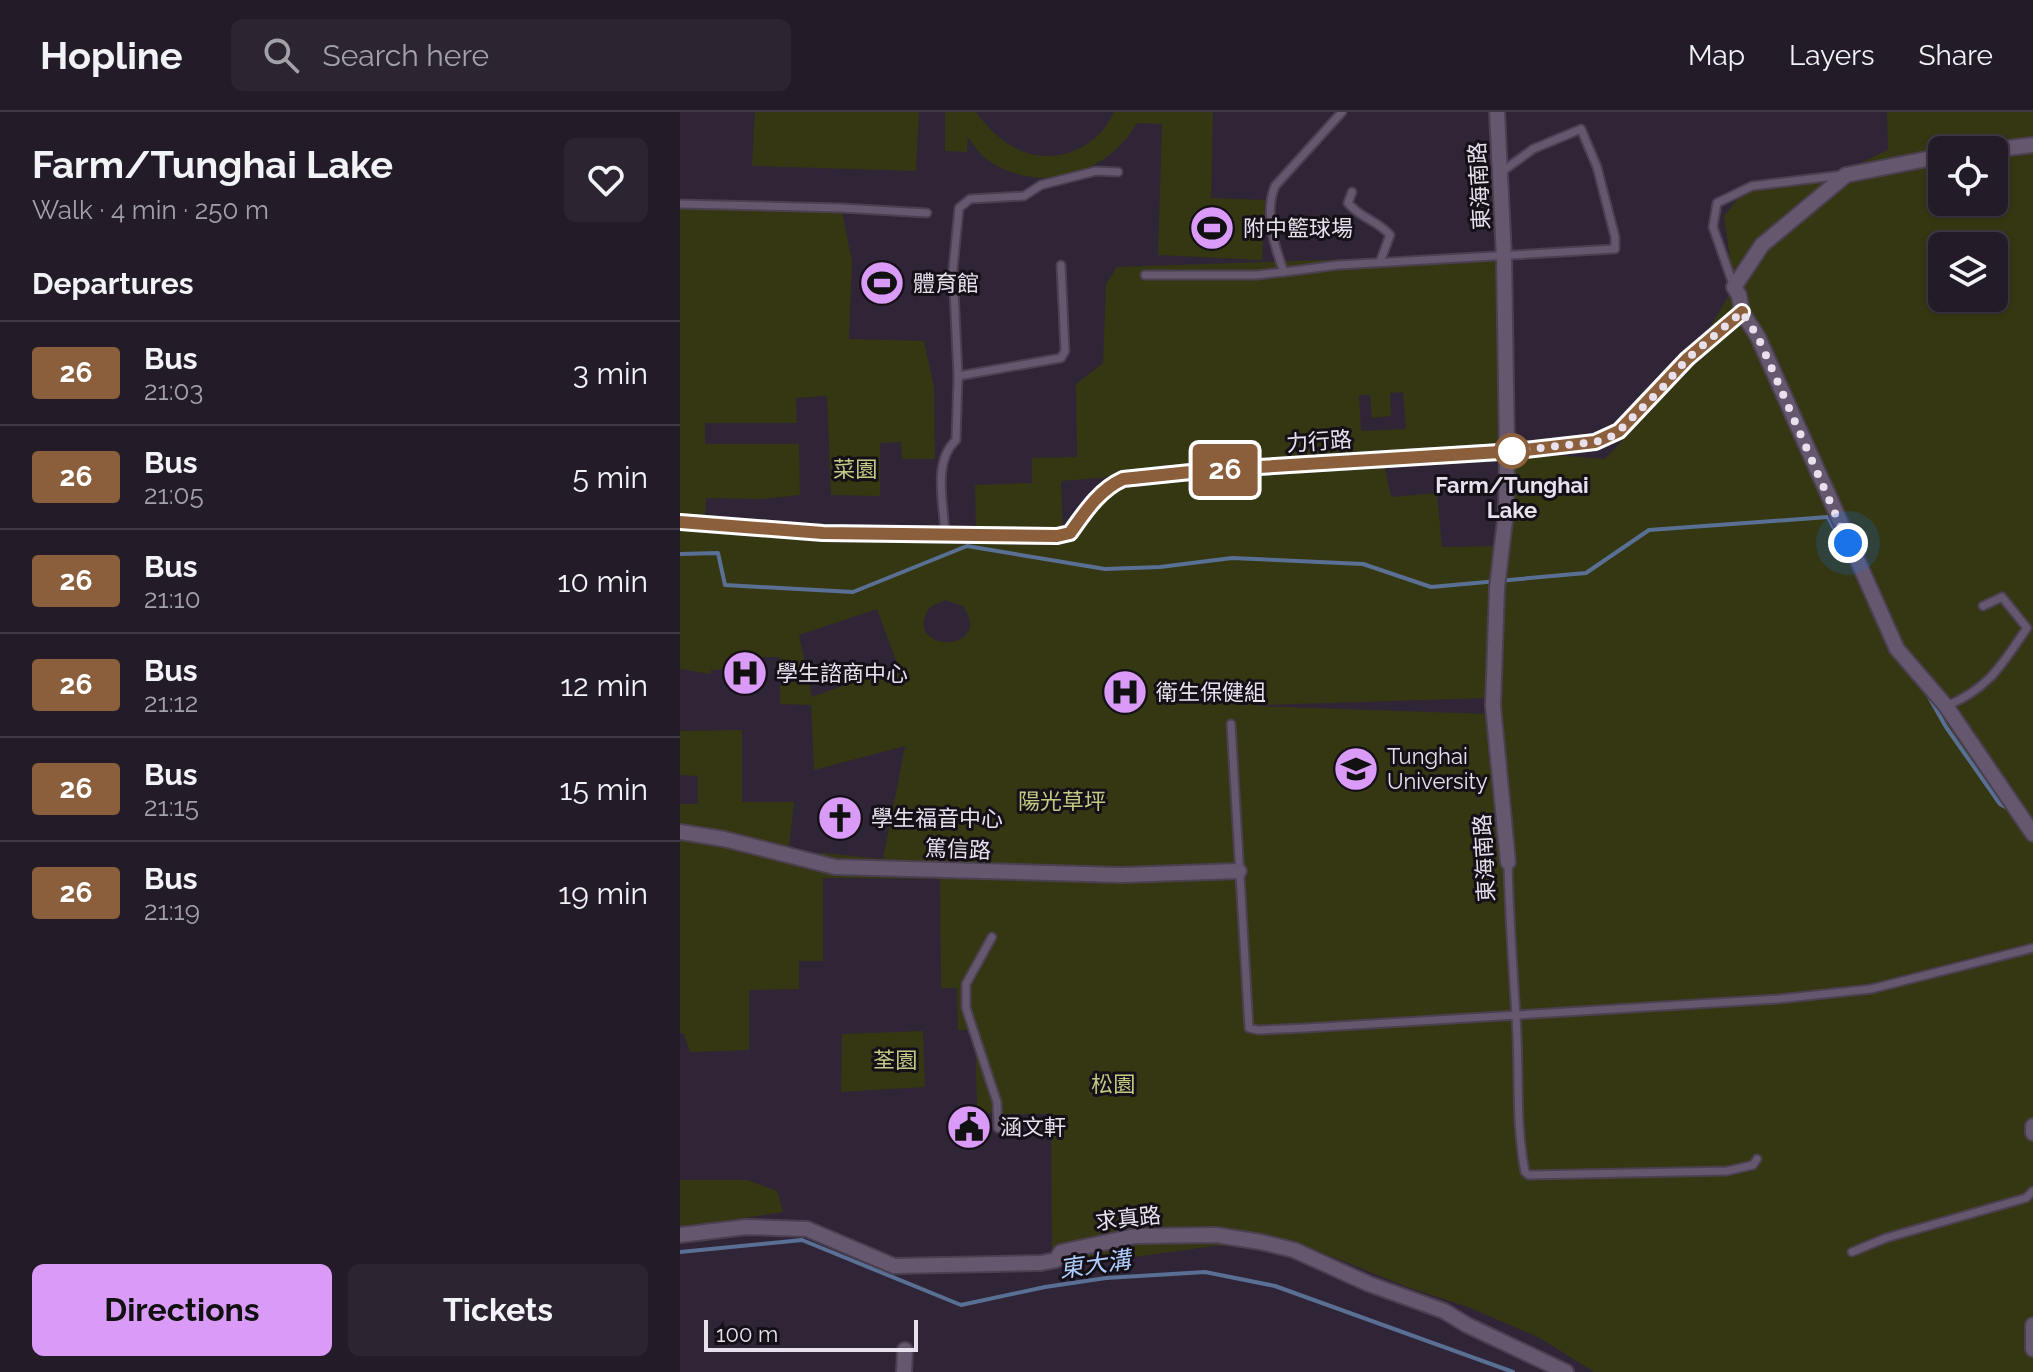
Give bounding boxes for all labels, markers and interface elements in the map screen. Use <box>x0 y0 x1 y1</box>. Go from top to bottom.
search box <box>231 19 791 91</box>
text: Hopline <box>40 33 183 78</box>
icon: search <box>259 33 303 77</box>
text: Search here <box>323 38 489 73</box>
text: Map <box>1688 39 1745 72</box>
text: Layers <box>1789 39 1875 72</box>
text: Share <box>1919 39 1993 72</box>
map controls <box>1928 136 2008 312</box>
button: locate <box>1928 136 2008 216</box>
button: heart <box>564 138 648 222</box>
street label: 東海南路 <box>1464 141 1494 231</box>
text: Farm/Tunghai Lake <box>32 142 393 187</box>
text: Walk · 4 min · 250 m <box>32 195 269 225</box>
sports icon: 附中籃球場 <box>1188 204 1236 252</box>
place label: 附中籃球場 <box>1243 215 1353 241</box>
button: layers <box>1928 232 2008 312</box>
sports icon: 體育館 <box>858 259 906 307</box>
text: Departures <box>32 266 194 301</box>
place label: 體育館 <box>913 270 979 296</box>
text: Bus <box>144 341 198 376</box>
text: 26 <box>60 356 92 389</box>
text: 3 min <box>573 356 648 391</box>
text: 21:03 <box>144 376 203 406</box>
street label: 力行路 <box>1285 426 1353 456</box>
marker: Farm/Tunghai Lake <box>1495 434 1529 468</box>
line badge: 26 <box>1189 444 1261 496</box>
text: Bus <box>144 445 198 480</box>
text: 26 <box>1209 453 1241 486</box>
park label: 菜園 <box>833 456 877 482</box>
text: 26 <box>60 460 92 493</box>
text: 5 min <box>572 460 648 495</box>
place label: Farm/Tunghai Lake <box>1435 472 1589 523</box>
text: 21:05 <box>144 480 204 510</box>
your location <box>1828 523 1868 563</box>
text: Bus <box>144 549 198 584</box>
text: 26 <box>60 564 92 597</box>
text: 10 min <box>558 564 648 599</box>
text: 21:10 <box>144 584 201 614</box>
hospital icon: 學生諮商中心 <box>721 649 769 697</box>
text: Bus <box>144 653 198 688</box>
place label: 學生諮商中心 <box>776 660 908 686</box>
text: 26 <box>60 668 92 701</box>
text: 12 min <box>560 668 648 703</box>
hospital icon: 衛生保健組 <box>1101 668 1149 716</box>
place label: 衛生保健組 <box>1156 679 1266 705</box>
text: 21:12 <box>144 688 198 718</box>
place label: Tunghai University <box>1387 743 1488 794</box>
school or university icon: Tunghai University <box>1332 745 1380 793</box>
text: Bus <box>144 757 198 792</box>
text: 26 <box>60 772 92 805</box>
text: 15 min <box>560 772 648 807</box>
park label: 陽光草坪 <box>1018 788 1106 814</box>
text: 21:15 <box>144 792 199 822</box>
church icon: 學生福音中心 <box>816 794 864 842</box>
place label: 學生福音中心 <box>871 805 1003 831</box>
street label: 東海南路 <box>1469 813 1499 903</box>
street label: 篤信路 <box>925 835 991 863</box>
text: Bus <box>144 861 198 896</box>
text: 26 <box>60 876 92 909</box>
text: 19 min <box>558 876 648 911</box>
text: 21:19 <box>144 896 200 926</box>
park label: 荃園 <box>873 1047 917 1073</box>
park label: 松園 <box>1091 1071 1135 1097</box>
public building icon: 涵文軒 <box>945 1103 993 1151</box>
place label: 涵文軒 <box>1000 1114 1066 1140</box>
street label: 求真路 <box>1094 1202 1162 1234</box>
water label: 東大溝 <box>1057 1244 1136 1283</box>
button: Directions <box>32 1264 332 1356</box>
button: Tickets <box>348 1264 648 1356</box>
scale bar <box>704 1316 918 1352</box>
text: 100 m <box>716 1321 778 1347</box>

